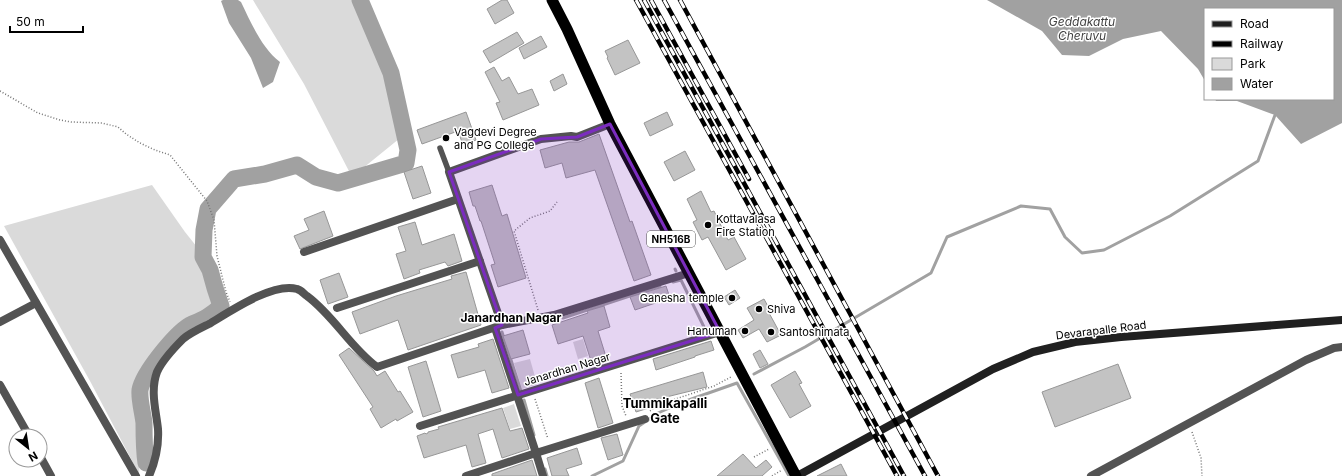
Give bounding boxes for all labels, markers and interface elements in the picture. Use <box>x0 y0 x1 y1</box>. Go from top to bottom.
scale bar <box>10 8 83 34</box>
legend <box>1204 8 1334 100</box>
text: 50 m <box>16 14 45 29</box>
water label: Geddakattu Cheruvu <box>1049 14 1115 43</box>
text: Road <box>1240 16 1269 31</box>
text: Railway <box>1240 36 1284 51</box>
text: Park <box>1240 56 1266 71</box>
text: Water <box>1240 76 1274 91</box>
place label: Vagdevi Degree and PG College <box>454 125 537 152</box>
marker: Vagdevi Degree and PG College <box>441 133 451 143</box>
place label: Kottavalasa Fire Station <box>716 212 776 239</box>
marker: Kottavalasa Fire Station <box>703 220 713 230</box>
road number: NH516B <box>647 231 695 247</box>
place label: Ganesha temple <box>640 291 724 305</box>
marker: Ganesha temple <box>727 293 737 303</box>
place label: Shiva <box>767 302 796 316</box>
marker: Shiva <box>754 304 764 314</box>
district label: Janardhan Nagar <box>461 310 562 325</box>
street label: Devarapalle Road <box>1055 317 1147 343</box>
place label: Hanuman <box>687 324 737 338</box>
place label: Santoshimata <box>779 325 849 339</box>
marker: Hanuman <box>740 326 750 336</box>
marker: Santoshimata <box>766 327 776 337</box>
street label: Janardhan Nagar <box>522 349 612 389</box>
district label: Tummikapalli Gate <box>623 395 707 426</box>
north arrow <box>8 428 48 468</box>
text: N <box>26 449 40 465</box>

